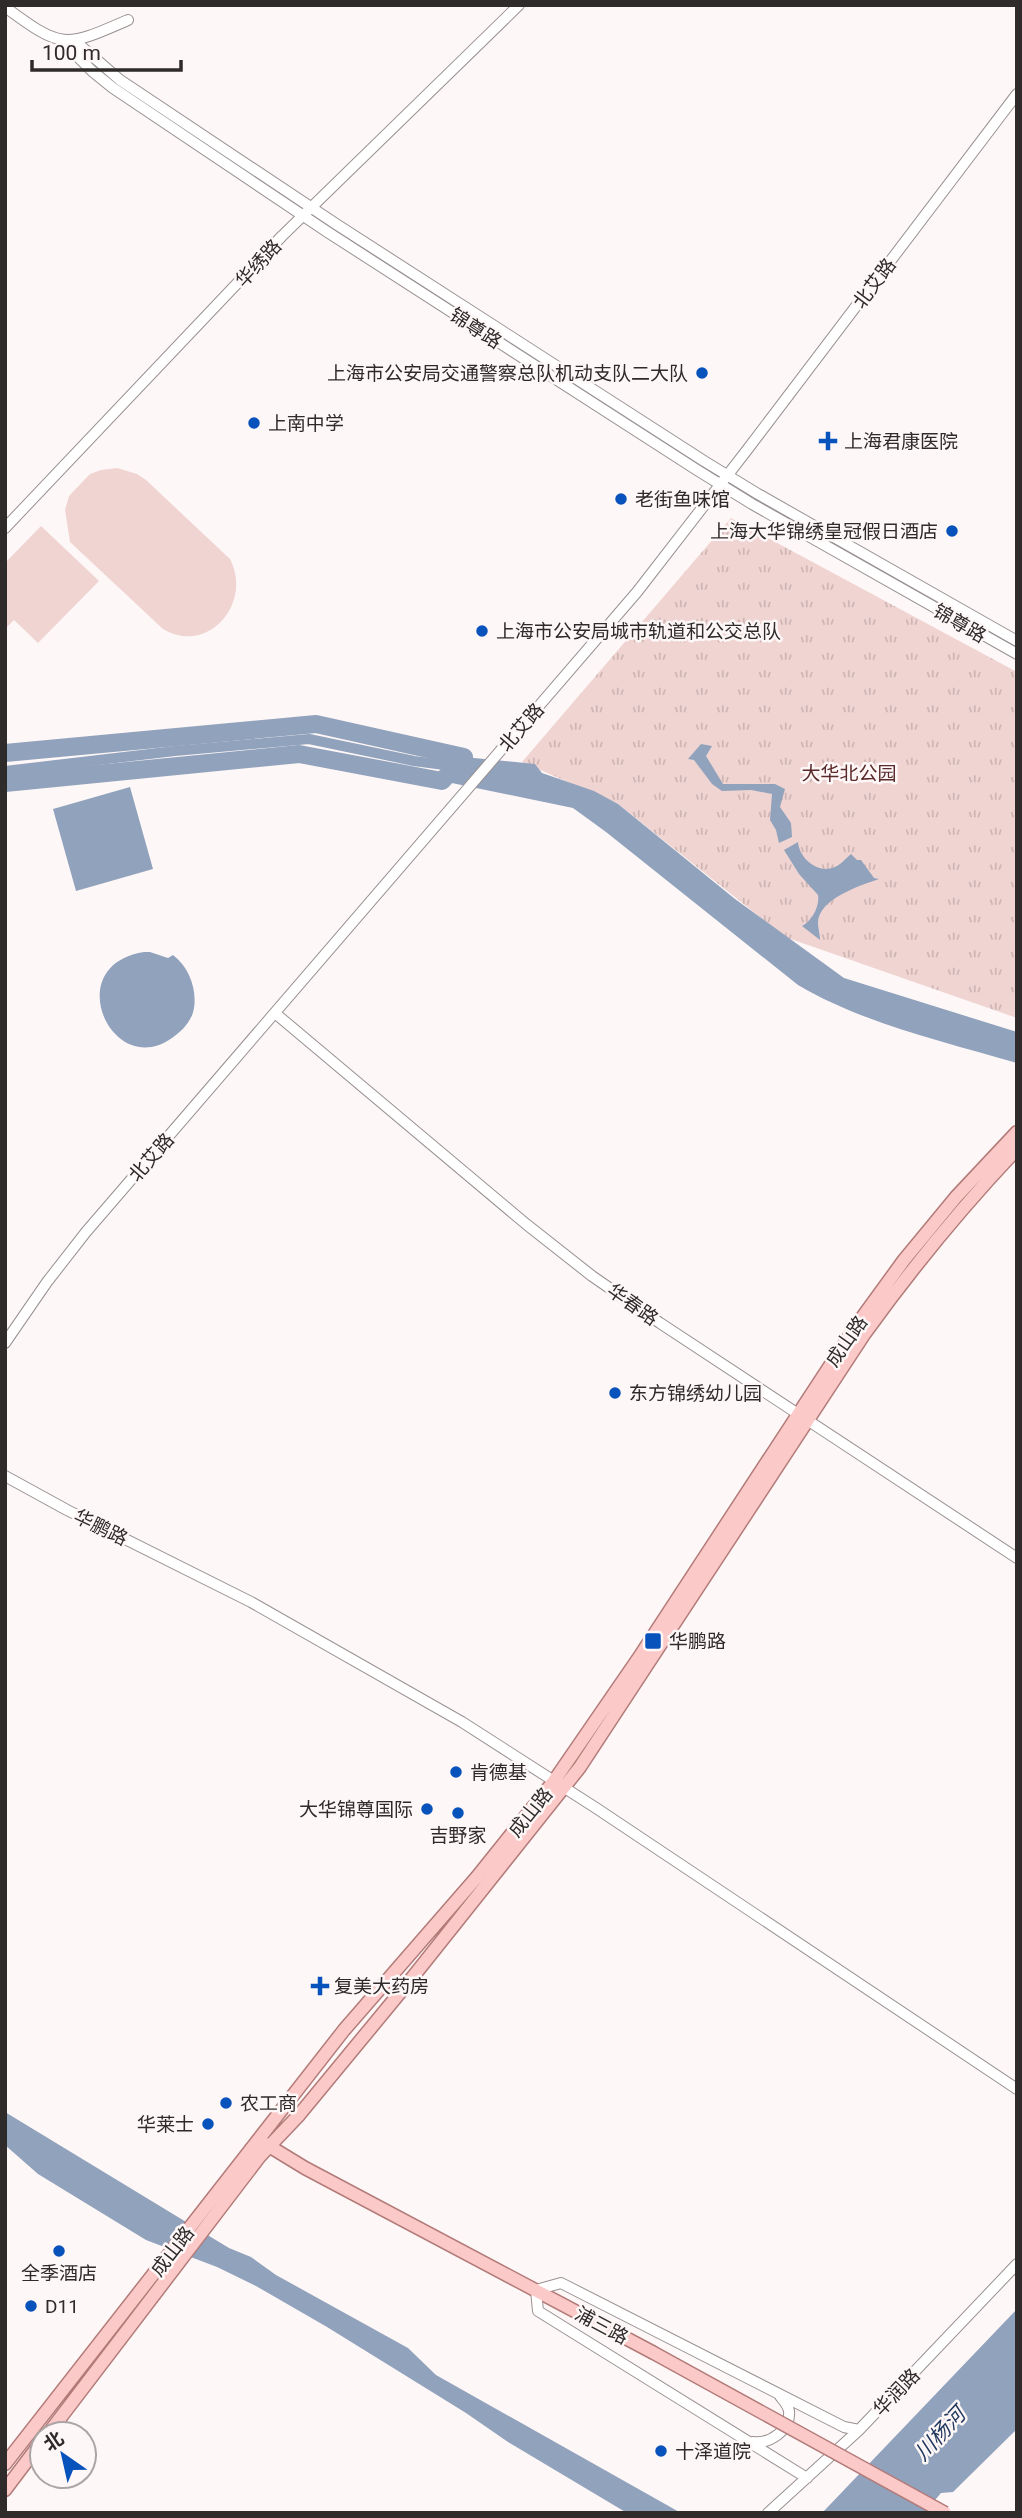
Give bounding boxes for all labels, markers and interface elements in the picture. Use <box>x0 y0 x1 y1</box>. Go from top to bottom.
scale bar <box>32 28 180 72</box>
text: 100 m <box>42 41 101 65</box>
street label: 华绣路 <box>231 235 286 292</box>
street label: 北艾路 <box>848 254 901 313</box>
street label: 锦尊路 <box>446 303 506 354</box>
place label: 上海市公安局交通警察总队机动支队二大队 <box>327 362 688 385</box>
marker: 上海市公安局交通警察总队机动支队二大队 <box>694 365 710 381</box>
place label: 上南中学 <box>268 412 344 435</box>
marker: 上南中学 <box>246 415 262 431</box>
place label: 上海君康医院 <box>844 430 958 453</box>
marker: 上海君康医院 <box>818 431 838 451</box>
place label: 老街鱼味馆 <box>635 488 730 511</box>
marker: 老街鱼味馆 <box>613 491 629 507</box>
place label: 上海大华锦绣皇冠假日酒店 <box>710 520 938 543</box>
marker: 上海大华锦绣皇冠假日酒店 <box>944 523 960 539</box>
street label: 锦尊路 <box>929 599 990 648</box>
place label: 上海市公安局城市轨道和公交总队 <box>496 620 781 643</box>
marker: 上海市公安局城市轨道和公交总队 <box>474 623 490 639</box>
street label: 北艾路 <box>494 698 549 756</box>
park label: 大华北公园 <box>801 762 897 785</box>
street label: 北艾路 <box>124 1128 179 1186</box>
street label: 华春路 <box>603 1279 663 1330</box>
street label: 成山路 <box>821 1311 872 1371</box>
place label: 东方锦绣幼儿园 <box>629 1382 762 1405</box>
marker: 东方锦绣幼儿园 <box>607 1385 623 1401</box>
street label: 华鹏路 <box>70 1505 131 1550</box>
place label: 华鹏路 <box>669 1630 726 1653</box>
marker: 华鹏路 <box>643 1631 663 1651</box>
place label: 肯德基 <box>470 1761 527 1784</box>
marker: 肯德基 <box>448 1764 464 1780</box>
street label: 成山路 <box>504 1783 557 1842</box>
place label: 大华锦尊国际 <box>299 1798 413 1821</box>
marker: 大华锦尊国际 <box>419 1801 435 1817</box>
marker: 吉野家 <box>450 1805 466 1821</box>
place label: 吉野家 <box>429 1824 487 1847</box>
place label: 复美大药房 <box>334 1975 429 1998</box>
marker: 复美大药房 <box>312 1978 328 1994</box>
place label: 农工商 <box>240 2092 297 2115</box>
marker: 农工商 <box>218 2095 234 2111</box>
place label: 华莱士 <box>137 2113 194 2136</box>
marker: 华莱士 <box>200 2116 216 2132</box>
street label: 成山路 <box>146 2222 199 2281</box>
marker: 全季酒店 <box>51 2243 67 2259</box>
place label: 全季酒店 <box>21 2262 97 2285</box>
place label: D11 <box>45 2295 79 2318</box>
marker: D11 <box>23 2298 39 2314</box>
street label: 浦三路 <box>571 2302 632 2349</box>
street label: 华润路 <box>868 2364 924 2421</box>
water label: 川杨河 <box>910 2400 973 2465</box>
north arrow <box>28 2420 98 2490</box>
text: 北 <box>39 2426 68 2456</box>
place label: 十泽道院 <box>675 2440 751 2463</box>
marker: 十泽道院 <box>653 2443 669 2459</box>

